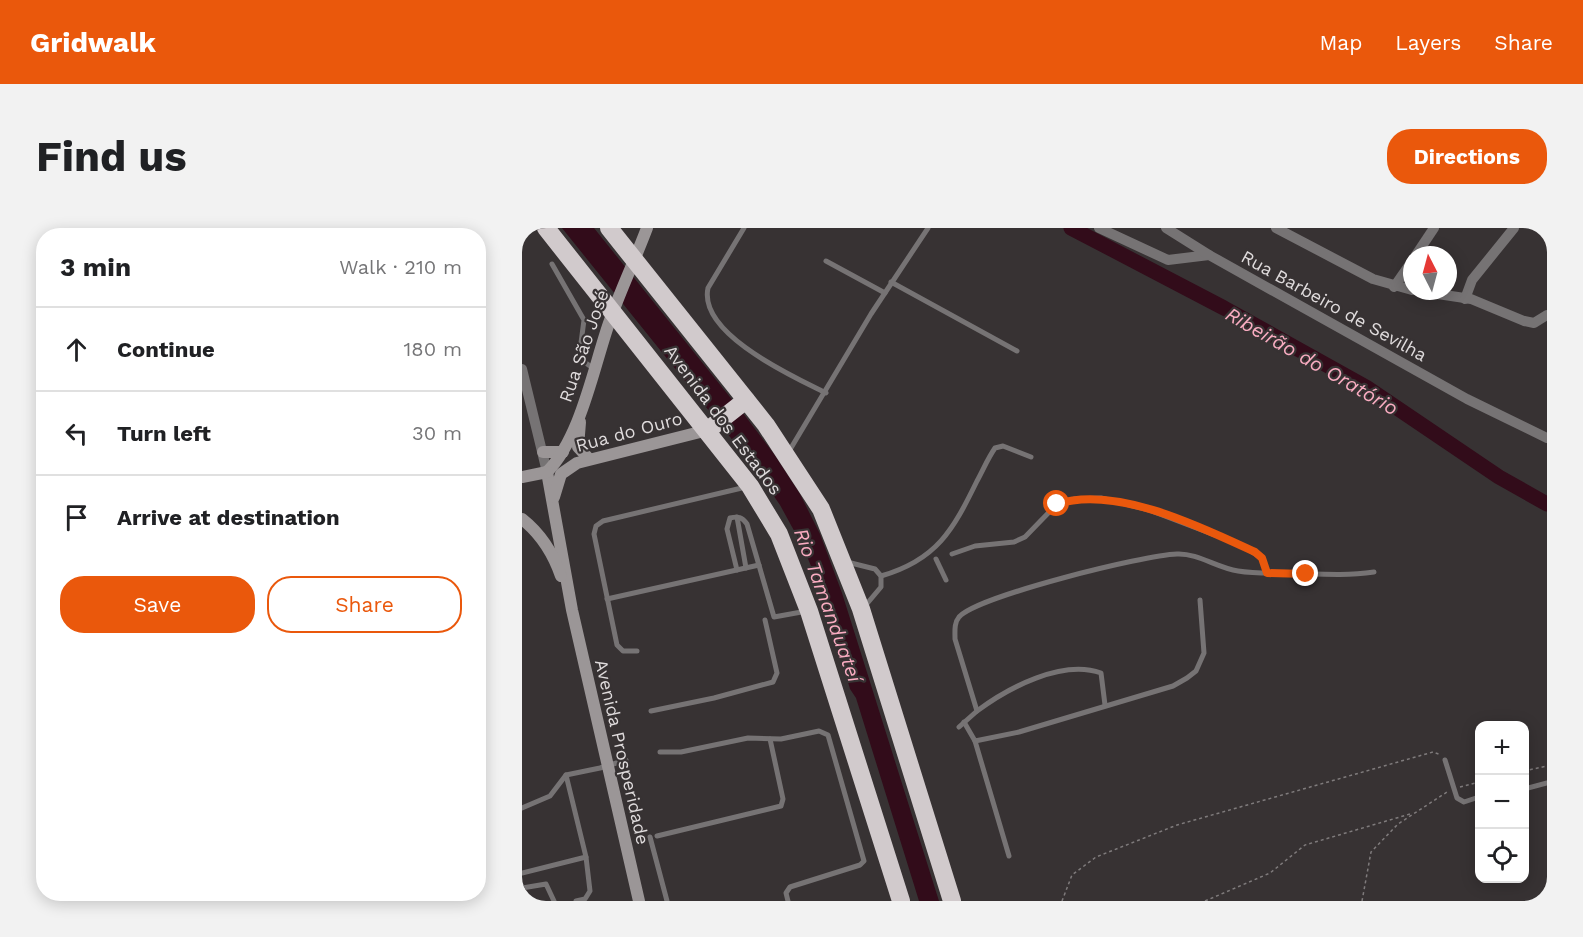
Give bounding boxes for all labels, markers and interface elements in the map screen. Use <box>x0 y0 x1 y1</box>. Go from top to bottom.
text: Gridwalk <box>30 26 156 59</box>
text: Map <box>1319 30 1362 55</box>
text: Layers <box>1395 30 1461 55</box>
text: Share <box>1494 30 1553 55</box>
button: Directions <box>1387 129 1547 184</box>
text: Find us <box>36 132 187 181</box>
street label: Rua Barbeiro de Sevilha <box>1238 246 1431 365</box>
north arrow <box>1403 246 1457 300</box>
text: 3 min <box>60 252 131 282</box>
text: Walk · 210 m <box>339 255 462 279</box>
street label: Rua São José <box>554 287 613 405</box>
water label: Ribeirão do Oratório <box>1221 302 1403 420</box>
icon: ahead <box>60 333 93 366</box>
text: Continue <box>117 337 215 362</box>
text: 180 m <box>404 337 462 361</box>
street label: Avenida dos Estados <box>660 341 787 499</box>
street label: Rua do Ouro <box>573 407 684 456</box>
icon: left <box>60 417 93 450</box>
text: Turn left <box>117 421 211 446</box>
text: 30 m <box>412 421 462 445</box>
route start <box>1043 490 1069 516</box>
icon: arrive <box>60 501 93 534</box>
text: Arrive at destination <box>117 505 340 530</box>
water label: Rio Tamanduateí <box>789 525 868 688</box>
route end <box>1292 560 1318 586</box>
button: Save <box>60 576 255 633</box>
button: Share <box>267 576 462 633</box>
street label: Avenida Prosperidade <box>591 657 654 847</box>
map controls <box>1475 721 1529 883</box>
button: + <box>1475 721 1529 775</box>
button: − <box>1475 775 1529 829</box>
button: locate <box>1475 829 1529 883</box>

